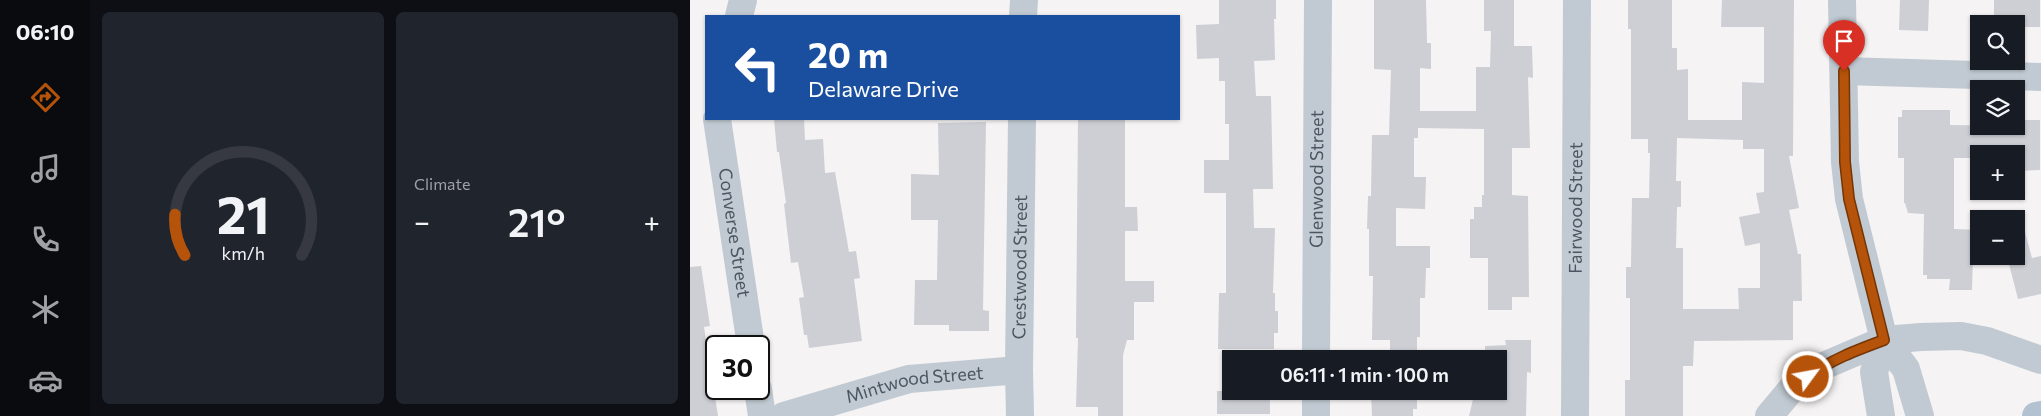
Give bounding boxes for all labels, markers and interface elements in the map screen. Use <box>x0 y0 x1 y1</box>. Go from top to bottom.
map controls <box>1970 15 2025 265</box>
button: search <box>1970 15 2025 70</box>
text: 06:10 <box>16 18 74 45</box>
pin <box>1823 20 1865 71</box>
icon: arrive <box>1830 27 1858 55</box>
text: 20 m <box>808 32 888 75</box>
icon: left <box>725 35 790 100</box>
text: Delaware Drive <box>808 75 959 102</box>
icon: directions <box>28 80 63 115</box>
button: layers <box>1970 80 2025 135</box>
street label: Glenwood Street <box>1305 110 1327 248</box>
street label: Fairwood Street <box>1564 142 1586 274</box>
button: + <box>1970 145 2025 200</box>
icon: music <box>28 151 63 186</box>
street label: Converse Street <box>714 166 756 299</box>
text: Climate <box>414 174 470 193</box>
text: 21 <box>216 181 270 245</box>
street label: Crestwood Street <box>1007 195 1031 339</box>
text: 21° <box>508 198 565 245</box>
text: − <box>414 204 430 238</box>
text: + <box>644 204 660 238</box>
button: − <box>1970 210 2025 265</box>
icon: phone <box>28 222 63 257</box>
text: km/h <box>221 242 265 264</box>
icon: climate <box>28 292 63 327</box>
speed limit sign: 30 <box>705 335 770 400</box>
position arrow <box>1781 350 1833 402</box>
street label: Mintwood Street <box>843 361 984 407</box>
icon: car <box>28 363 63 398</box>
text: 06:11 · 1 min · 100 m <box>1280 363 1449 386</box>

